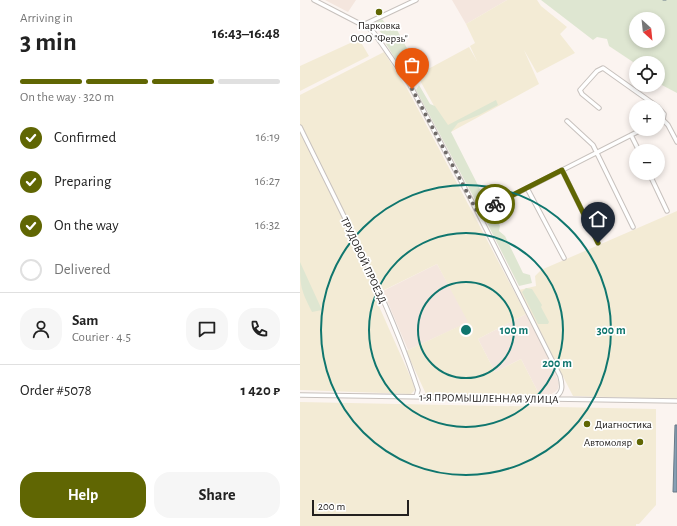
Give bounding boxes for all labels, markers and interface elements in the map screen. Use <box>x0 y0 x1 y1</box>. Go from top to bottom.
marker: Парковка ООО "Ферзь" <box>374 7 384 17</box>
text: Arriving in <box>20 12 73 25</box>
north arrow <box>629 12 665 48</box>
map controls <box>629 12 665 180</box>
place label: Парковка ООО "Ферзь" <box>350 20 408 44</box>
text: 16:43–16:48 <box>212 26 280 41</box>
text: 3 min <box>20 29 77 55</box>
pin <box>395 48 429 89</box>
icon: bag <box>401 54 423 76</box>
button: locate <box>629 56 665 92</box>
text: On the way · 320 m <box>20 91 114 104</box>
button: + <box>629 100 665 136</box>
icon: check <box>20 127 42 149</box>
text: Confirmed <box>54 130 116 145</box>
text: 16:19 <box>256 131 280 144</box>
button: − <box>629 144 665 180</box>
icon: check <box>20 171 42 193</box>
text: Preparing <box>54 174 111 189</box>
text: 16:27 <box>255 175 280 188</box>
courier <box>475 184 515 224</box>
icon: bike <box>484 193 506 215</box>
pin <box>581 202 615 243</box>
icon: home <box>587 208 609 230</box>
icon: check <box>20 215 42 237</box>
street label: ТРУДОВОЙ ПРОЕЗД <box>339 215 388 305</box>
text: On the way <box>54 218 119 233</box>
text: 16:32 <box>255 219 280 232</box>
text: Delivered <box>54 262 111 277</box>
button: person <box>20 308 62 350</box>
button: chat <box>186 308 228 350</box>
button: phone <box>238 308 280 350</box>
text: Sam <box>72 313 98 328</box>
centre of rings <box>459 323 473 337</box>
text: 100 m <box>500 324 528 336</box>
text: 300 m <box>596 324 626 336</box>
text: Courier · 4.5 <box>72 331 131 344</box>
text: 200 m <box>542 357 572 369</box>
text: Order #5078 <box>20 383 92 398</box>
text: 1 420 ₽ <box>241 383 280 398</box>
street label: 1-Я ПРОМЫШЛЕННАЯ УЛИЦА <box>419 392 559 405</box>
marker: Диагностика <box>582 419 592 429</box>
place label: Диагностика <box>595 419 652 430</box>
place label: Автомоляр <box>584 437 632 448</box>
marker: Автомоляр <box>635 437 645 447</box>
button: Help <box>20 472 146 518</box>
button: Share <box>154 472 280 518</box>
scale bar <box>312 498 409 517</box>
text: 200 m <box>318 501 345 512</box>

